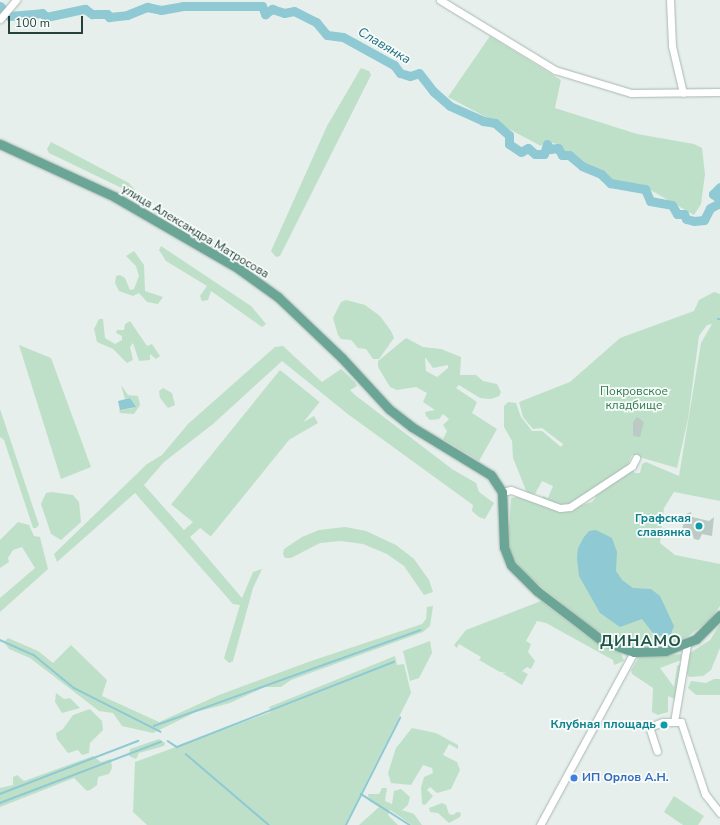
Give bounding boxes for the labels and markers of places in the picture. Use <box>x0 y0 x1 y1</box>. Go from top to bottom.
place label: Графская славянка <box>635 512 691 540</box>
marker: Графская славянка <box>694 521 704 531</box>
place label: Клубная площадь <box>551 718 656 732</box>
marker: Клубная площадь <box>659 720 669 730</box>
place label: ИП Орлов А.Н. <box>582 771 669 785</box>
marker: ИП Орлов А.Н. <box>569 773 579 783</box>

